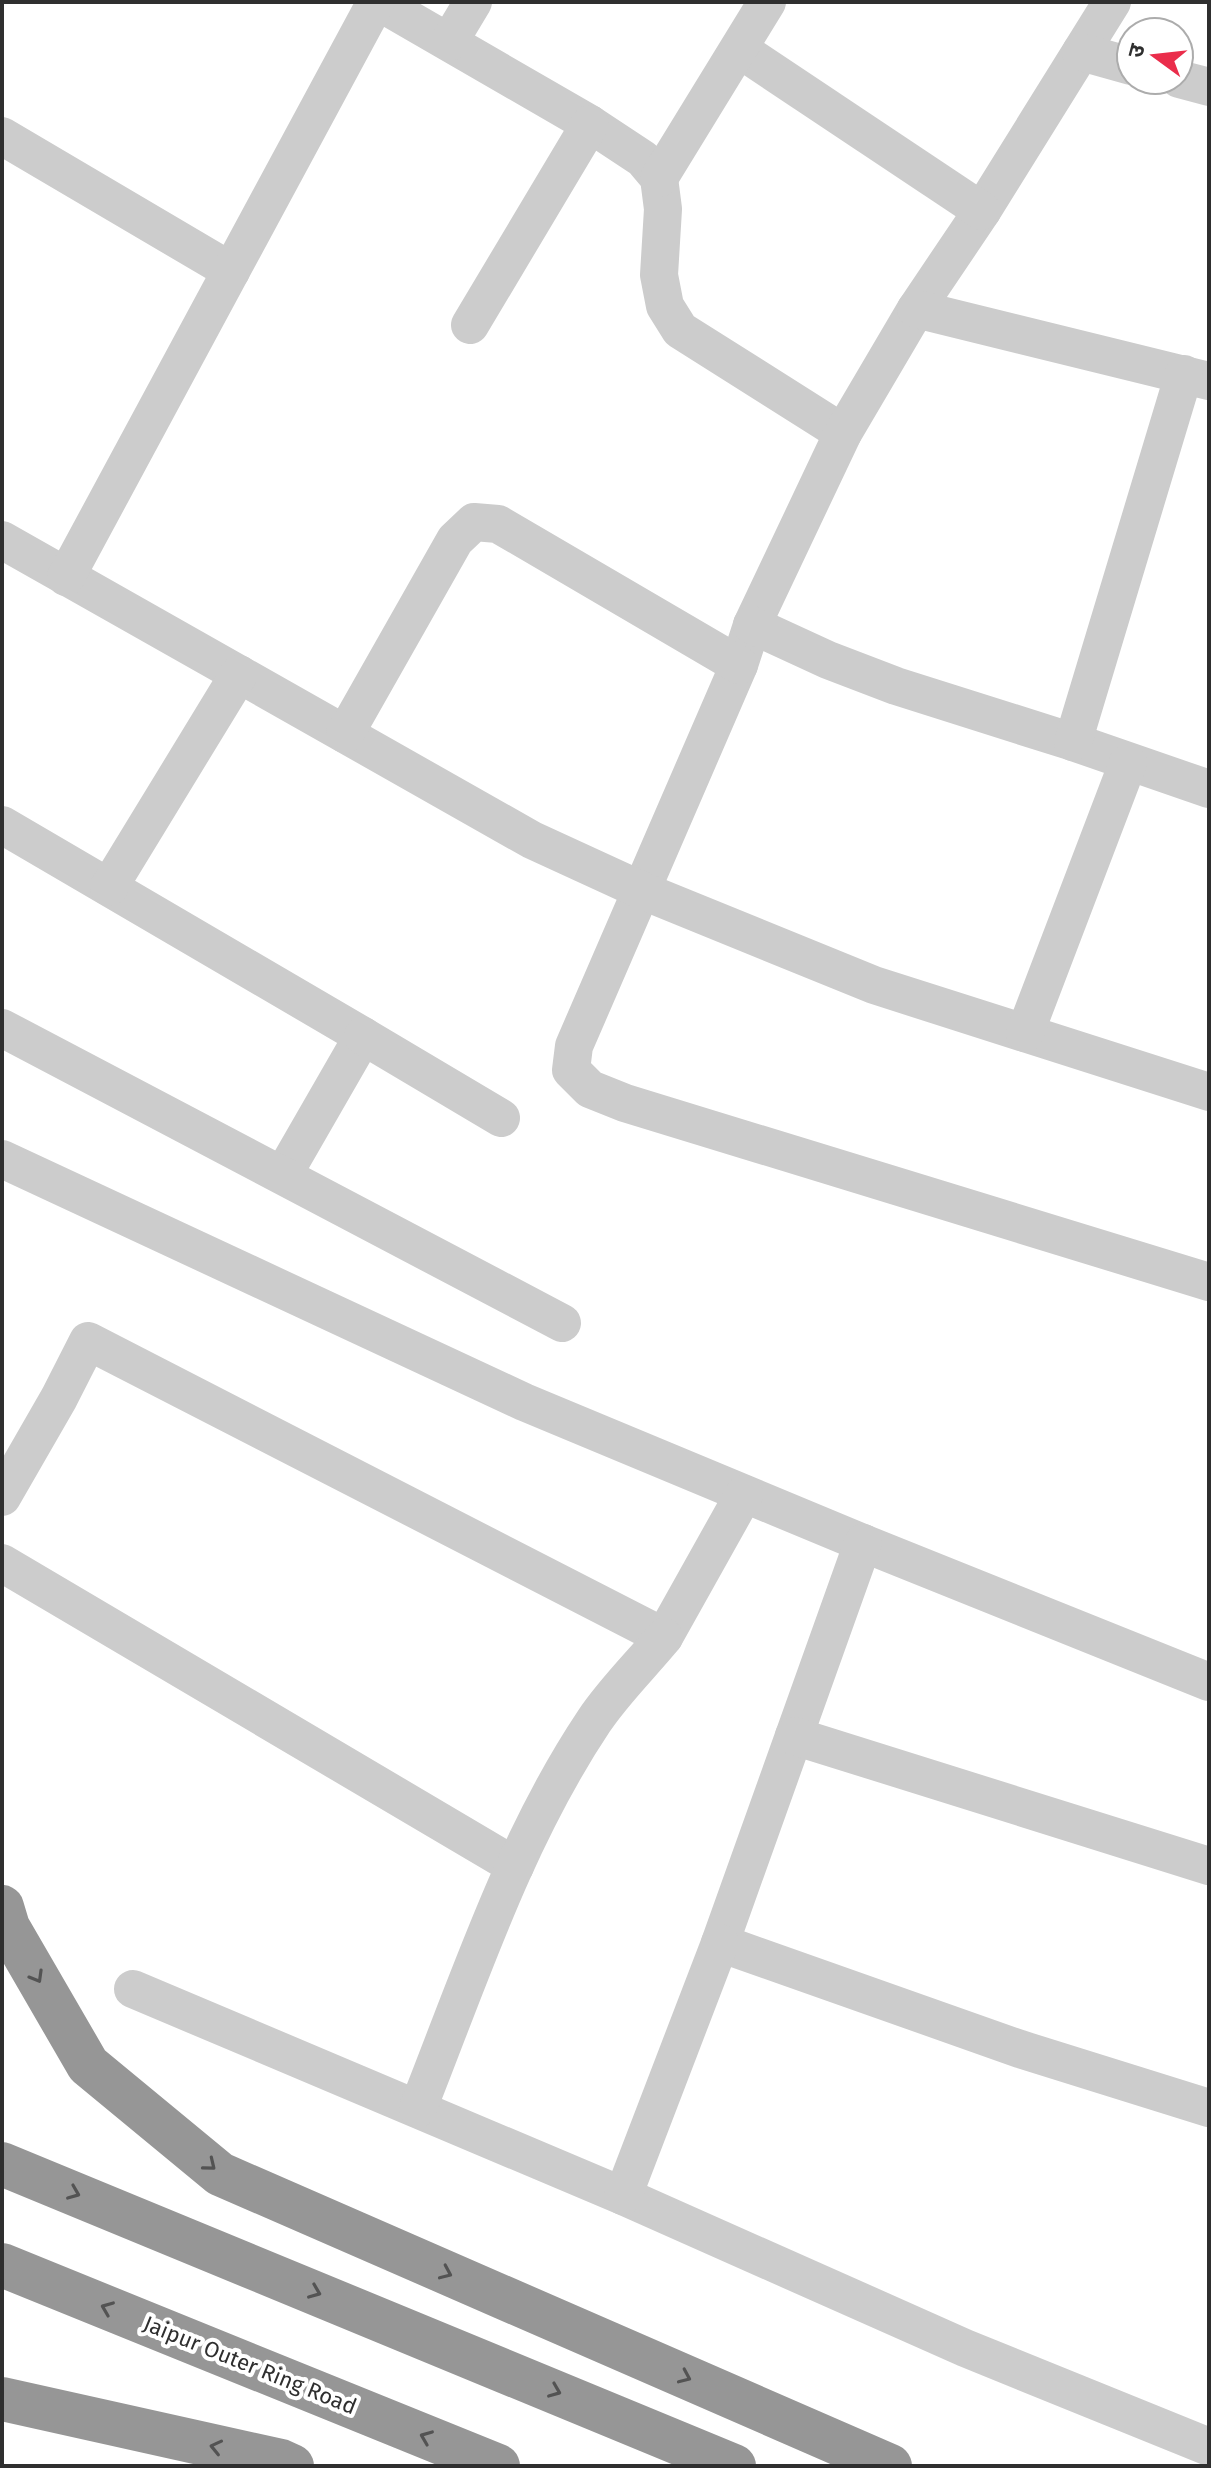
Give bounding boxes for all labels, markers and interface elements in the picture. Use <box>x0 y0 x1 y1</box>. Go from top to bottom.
north arrow <box>1115 16 1195 96</box>
text: उ <box>1121 40 1151 61</box>
one-way arrow <box>27 1968 43 1983</box>
one-way arrow <box>201 2156 216 2170</box>
one-way arrow <box>66 2184 80 2200</box>
one-way arrow <box>438 2263 453 2279</box>
one-way arrow <box>307 2283 321 2299</box>
one-way arrow <box>101 2301 115 2317</box>
street label: Jaipur Outer Ring Road <box>140 2310 360 2420</box>
one-way arrow <box>677 2367 691 2383</box>
one-way arrow <box>547 2381 561 2398</box>
one-way arrow <box>420 2430 434 2446</box>
one-way arrow <box>210 2439 224 2456</box>

